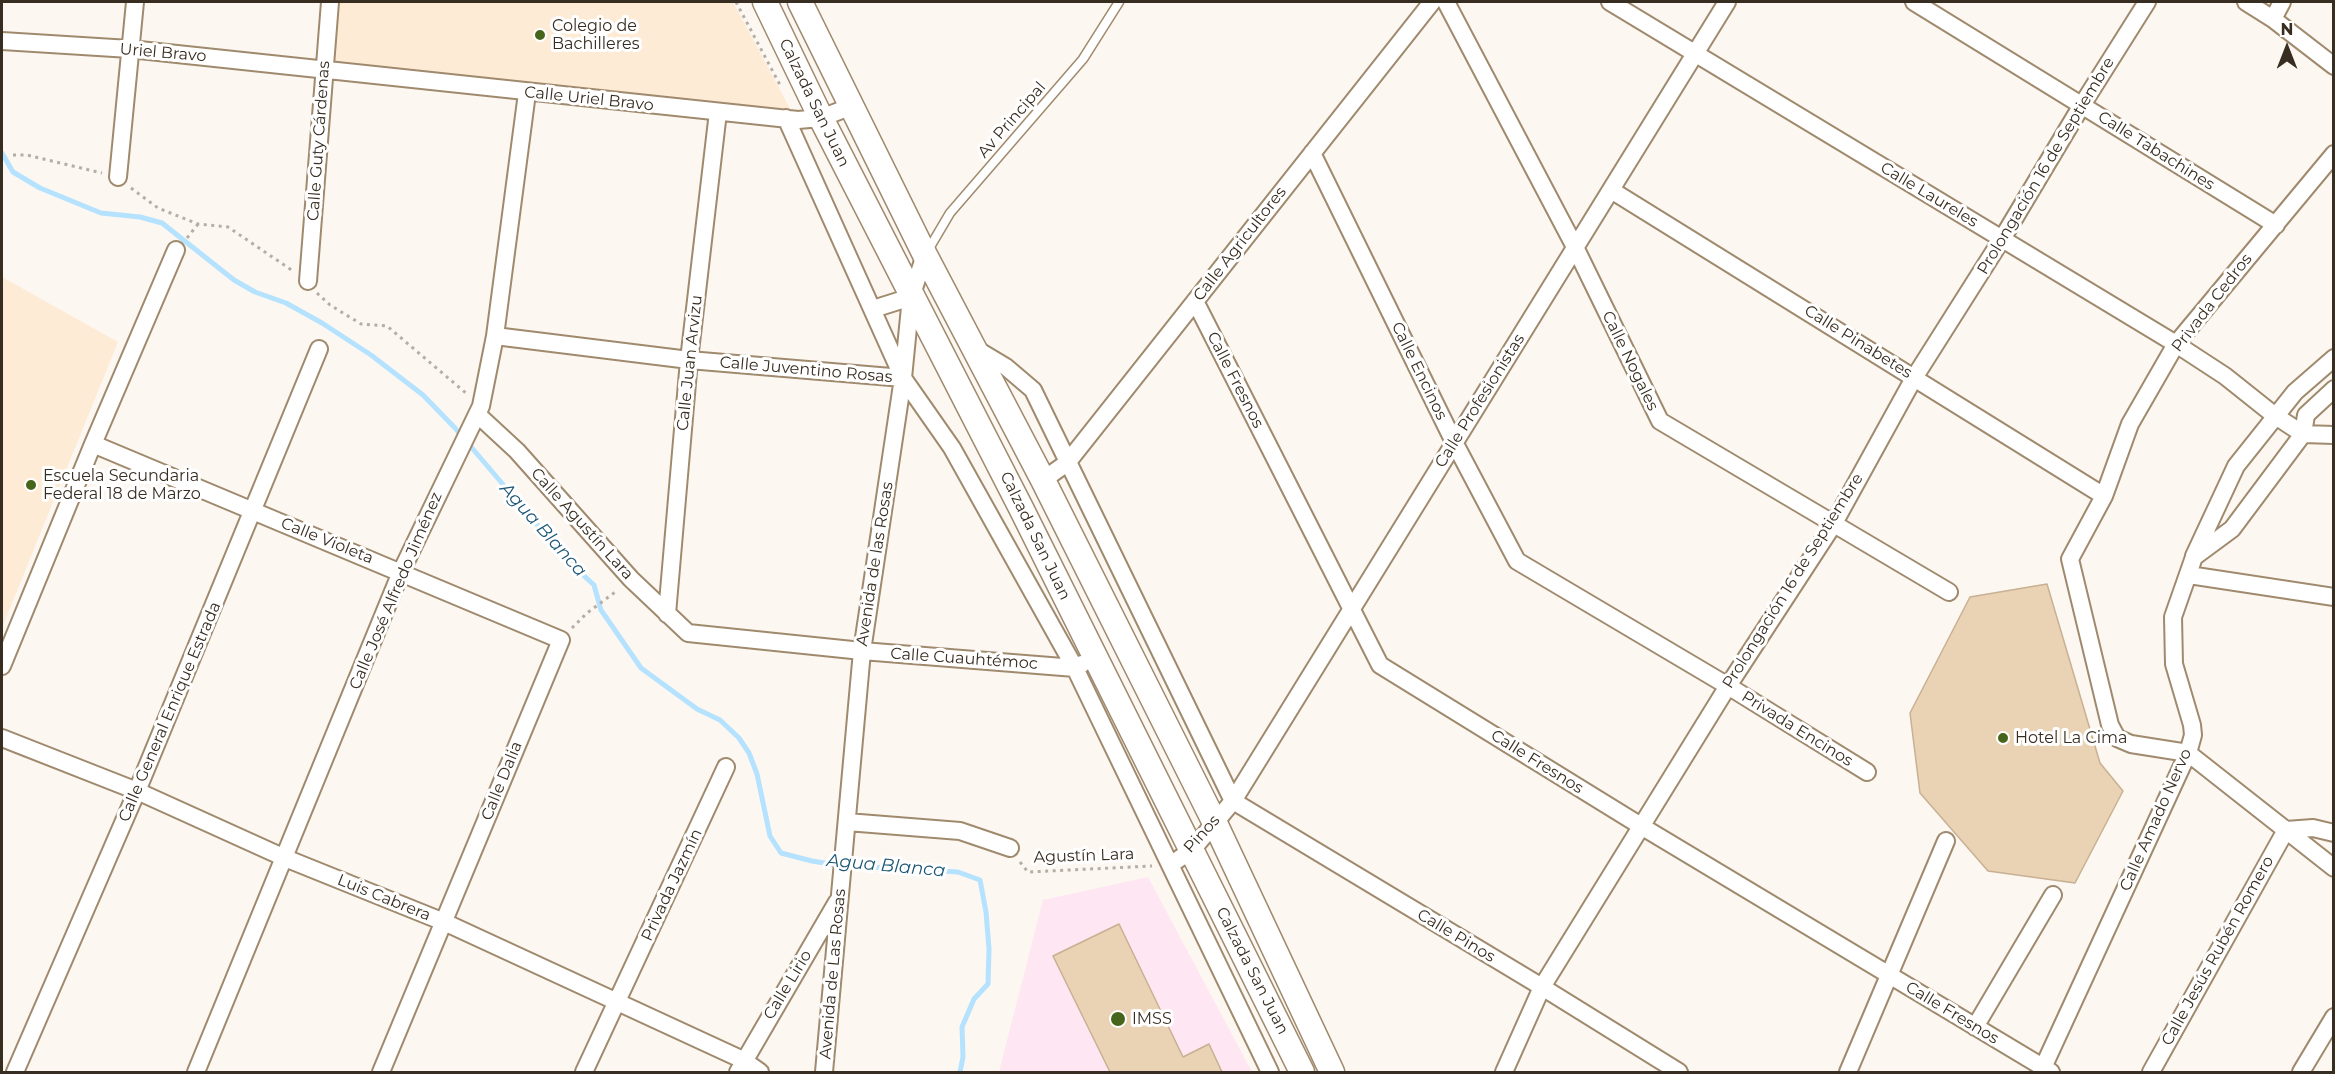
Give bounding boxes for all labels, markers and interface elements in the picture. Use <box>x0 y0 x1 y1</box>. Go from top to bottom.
place label: Colegio de Bachilleres <box>552 16 639 54</box>
north arrow <box>2257 18 2317 78</box>
text: N <box>2281 20 2293 39</box>
marker: Colegio de Bachilleres <box>533 28 547 42</box>
street label: Calzada San Juan <box>775 36 853 170</box>
street label: Uriel Bravo <box>119 40 207 66</box>
street label: Prolongación 16 de Septiembre <box>1973 54 2119 278</box>
street label: Calle Guty Cárdenas <box>304 60 334 222</box>
street label: Av Principal <box>974 78 1050 162</box>
street label: Calle Uriel Bravo <box>523 83 655 115</box>
street label: Calle Tabachines <box>2094 107 2218 195</box>
street label: Calle Laureles <box>1877 158 1981 232</box>
street label: Calle Agricultores <box>1189 183 1291 305</box>
street label: Privada Cedros <box>2168 250 2256 356</box>
street label: Calle Juan Arvizu <box>673 294 707 432</box>
street label: Calle Pinabetes <box>1801 301 1915 383</box>
street label: Calle Nogales <box>1598 308 1662 414</box>
street label: Calle Encinos <box>1387 319 1451 423</box>
street label: Calle Fresnos <box>1203 329 1267 431</box>
street label: Calle Profesionistas <box>1431 331 1529 471</box>
street label: Calle Juventino Rosas <box>719 353 893 387</box>
street label: Calle Agustín Lara <box>527 464 637 584</box>
place label: Escuela Secundaria Federal 18 de Marzo <box>43 466 201 504</box>
street label: Calzada San Juan <box>996 469 1074 603</box>
street label: Prolongación 16 de Septiembre <box>1719 470 1867 692</box>
marker: Escuela Secundaria Federal 18 de Marzo <box>24 478 38 492</box>
water label: Agua Blanca <box>495 479 591 581</box>
street label: Avenida de las Rosas <box>853 481 897 647</box>
street label: Calle José Alfredo Jiménez <box>346 489 446 693</box>
street label: Calle Violeta <box>278 514 376 568</box>
street label: Calle General Enrique Estrada <box>115 599 225 825</box>
street label: Calle Cuauhtémoc <box>890 644 1038 674</box>
street label: Privada Encinos <box>1738 687 1856 771</box>
street label: Calle Fresnos <box>1487 726 1587 798</box>
place label: Hotel La Cima <box>2015 728 2128 748</box>
marker: Hotel La Cima <box>1996 731 2010 745</box>
street label: Calle Dalia <box>477 739 527 823</box>
street label: Calle Amado Nervo <box>2116 746 2196 894</box>
street label: Pinos <box>1180 811 1224 857</box>
street label: Privada Jazmín <box>638 826 706 944</box>
street label: Agustín Lara <box>1033 845 1135 867</box>
water label: Agua Blanca <box>826 850 946 882</box>
street label: Calle Jesús Rubén Romero <box>2158 853 2278 1049</box>
street label: Luis Cabrera <box>335 871 433 925</box>
street label: Avenida de Las Rosas <box>816 888 850 1060</box>
street label: Calzada San Juan <box>1212 904 1292 1038</box>
street label: Calle Pinos <box>1414 905 1498 967</box>
street label: Calle Lirio <box>760 947 816 1023</box>
street label: Calle Fresnos <box>1902 978 2002 1048</box>
place label: IMSS <box>1132 1009 1172 1029</box>
marker: IMSS <box>1109 1010 1127 1028</box>

